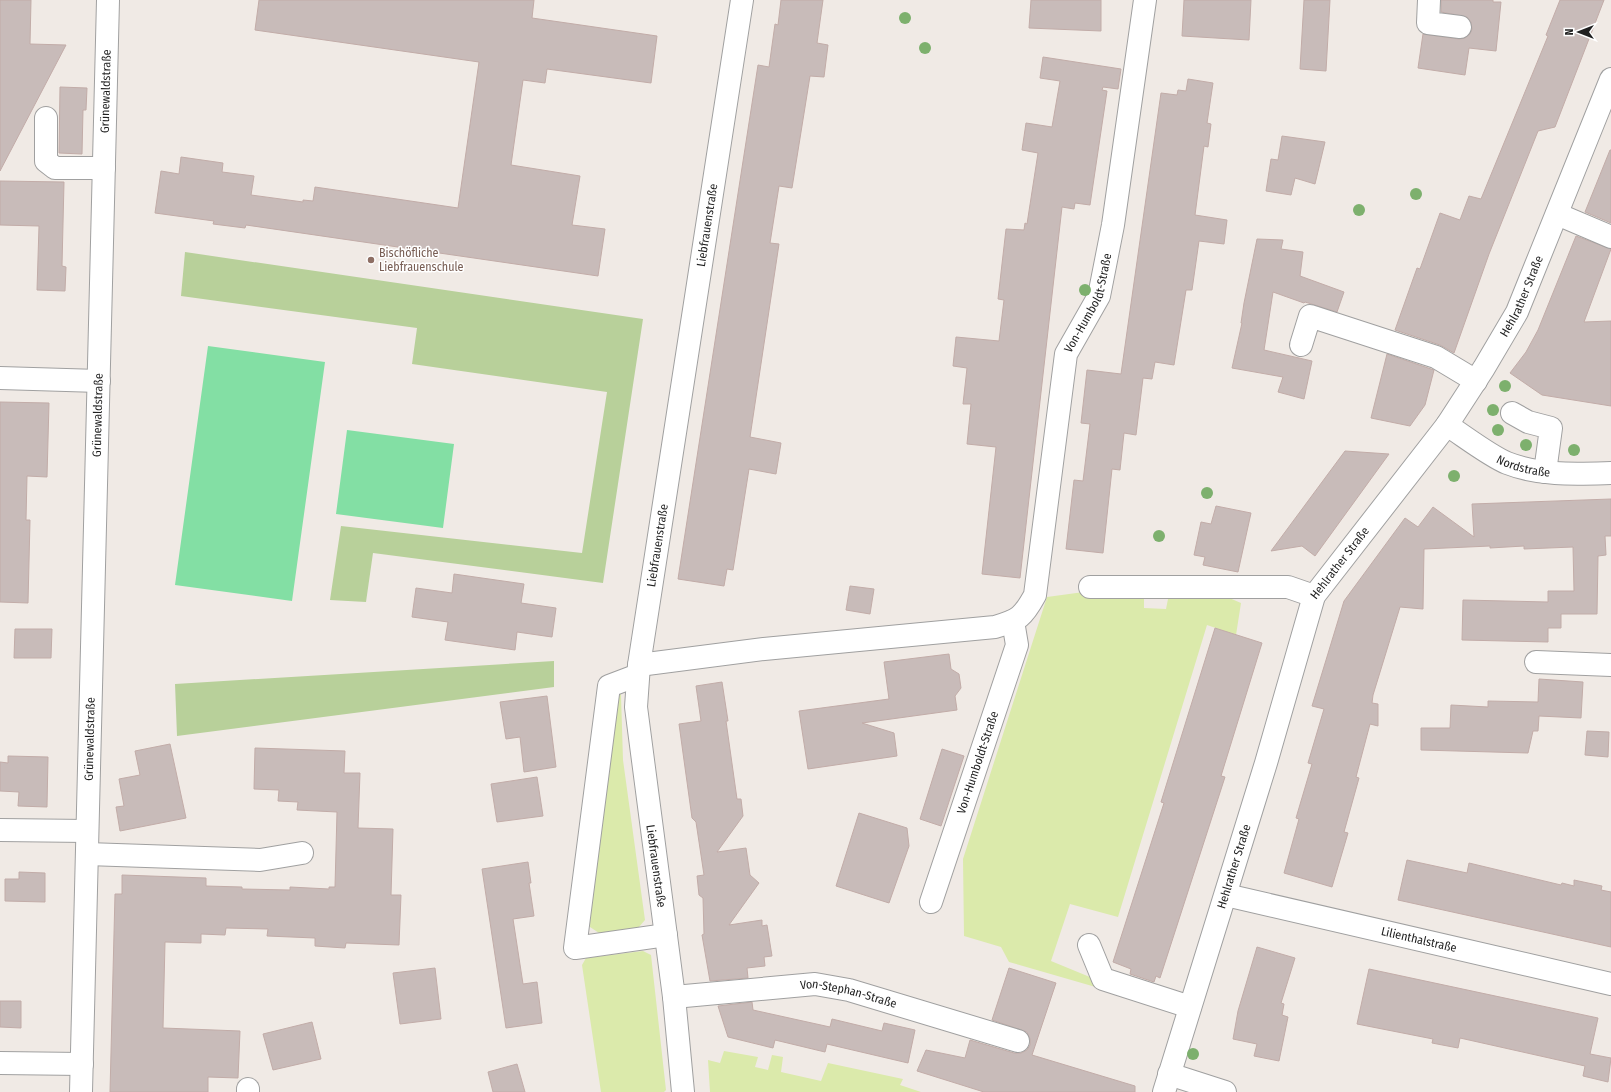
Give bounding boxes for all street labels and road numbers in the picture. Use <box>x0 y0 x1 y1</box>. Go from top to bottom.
street label: Grünewaldstraße <box>98 49 114 133</box>
street label: Liebfrauenstraße <box>694 183 720 268</box>
street label: Von-Humboldt-Straße <box>1061 252 1114 355</box>
street label: Hehlrather Straße <box>1497 254 1546 339</box>
street label: Grünewaldstraße <box>90 373 106 457</box>
street label: Nordstraße <box>1494 452 1551 480</box>
street label: Liebfrauenstraße <box>644 503 671 588</box>
street label: Hehlrather Straße <box>1307 524 1372 602</box>
street label: Grünewaldstraße <box>82 697 98 781</box>
street label: Von-Humboldt-Straße <box>954 709 1001 816</box>
street label: Hehlrather Straße <box>1214 823 1254 911</box>
street label: Liebfrauenstraße <box>643 824 669 908</box>
street label: Lilienthalstraße <box>1380 924 1458 955</box>
street label: Von-Stephan-Straße <box>799 977 898 1011</box>

